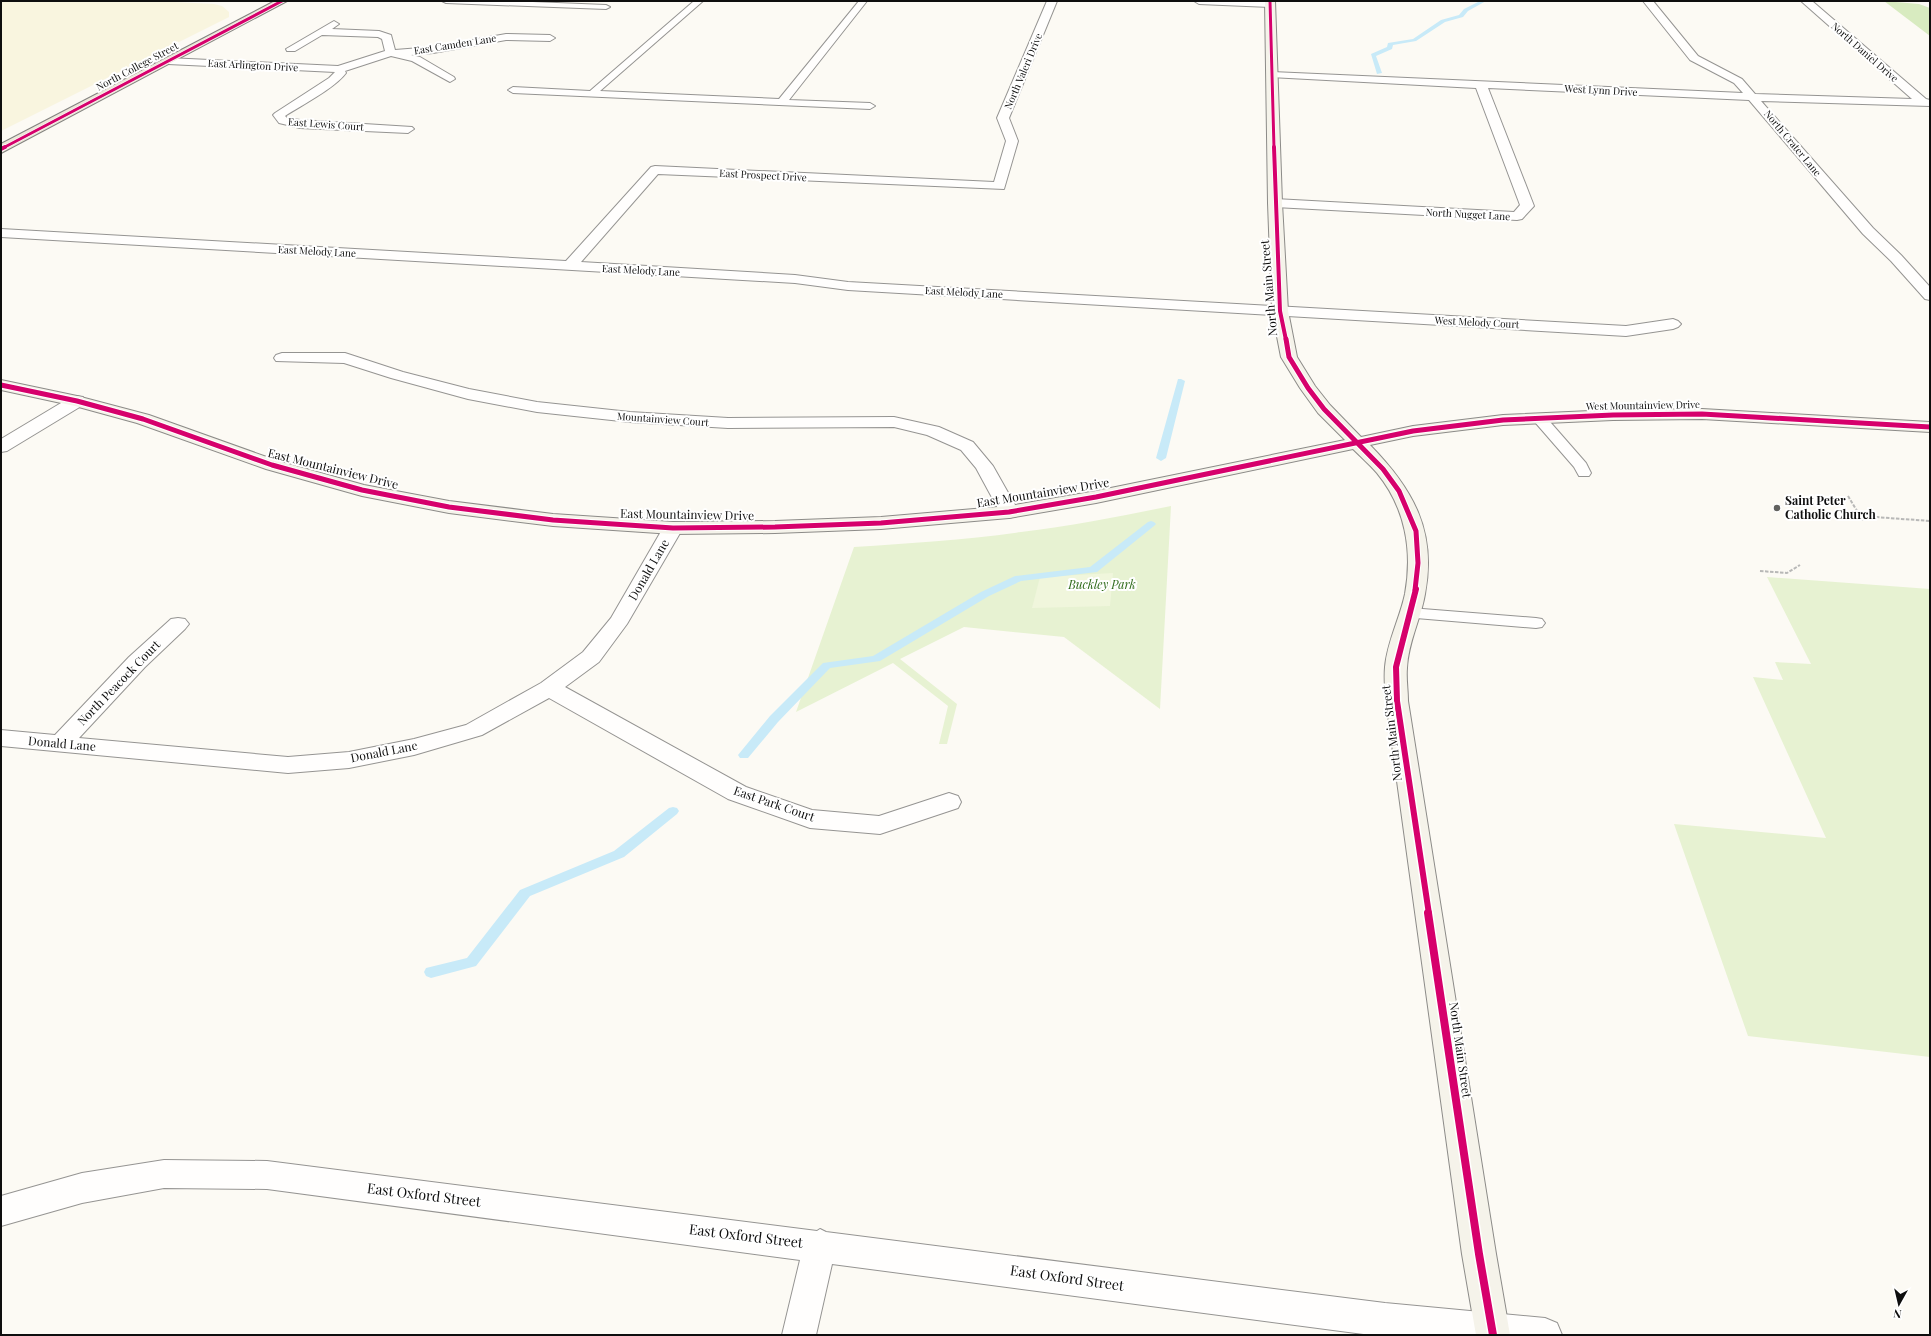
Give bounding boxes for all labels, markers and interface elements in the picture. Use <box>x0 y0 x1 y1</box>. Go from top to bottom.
street label: North Daniel Drive <box>1828 19 1902 85</box>
street label: East Camden Lane <box>413 31 497 57</box>
street label: North Valeri Drive <box>1001 31 1045 111</box>
street label: North College Street <box>93 38 181 94</box>
street label: East Arlington Drive <box>207 56 299 74</box>
street label: West Lynn Drive <box>1563 81 1638 99</box>
street label: North Crater Lane <box>1761 107 1825 179</box>
street label: East Lewis Court <box>288 114 365 134</box>
street label: East Prospect Drive <box>719 166 807 184</box>
street label: North Nugget Lane <box>1425 205 1511 223</box>
street label: North Main Street <box>1256 238 1280 337</box>
street label: East Melody Lane <box>278 242 356 260</box>
street label: East Melody Lane <box>602 261 680 279</box>
street label: East Melody Lane <box>925 283 1003 301</box>
street label: West Melody Court <box>1433 313 1520 331</box>
street label: West Mountainview Drive <box>1585 397 1700 413</box>
street label: Mountainview Court <box>617 409 710 429</box>
street label: East Mountainview Drive <box>266 444 400 492</box>
street label: East Mountainview Drive <box>975 474 1110 510</box>
place label: Saint Peter Catholic Church <box>1785 492 1877 522</box>
marker: Saint Peter Catholic Church <box>1772 503 1782 513</box>
street label: East Mountainview Drive <box>620 505 754 523</box>
street label: Donald Lane <box>624 536 672 603</box>
park label: Buckley Park <box>1067 576 1136 592</box>
street label: North Peacock Court <box>73 636 164 728</box>
street label: North Main Street <box>1377 683 1405 782</box>
street label: Donald Lane <box>28 732 97 754</box>
street label: Donald Lane <box>349 737 419 765</box>
street label: East Park Court <box>732 782 818 825</box>
street label: North Main Street <box>1446 1001 1476 1100</box>
street label: East Oxford Street <box>366 1178 483 1211</box>
street label: East Oxford Street <box>688 1219 805 1252</box>
street label: East Oxford Street <box>1009 1260 1126 1295</box>
north arrow <box>1879 1284 1919 1324</box>
text: N <box>1893 1306 1903 1322</box>

